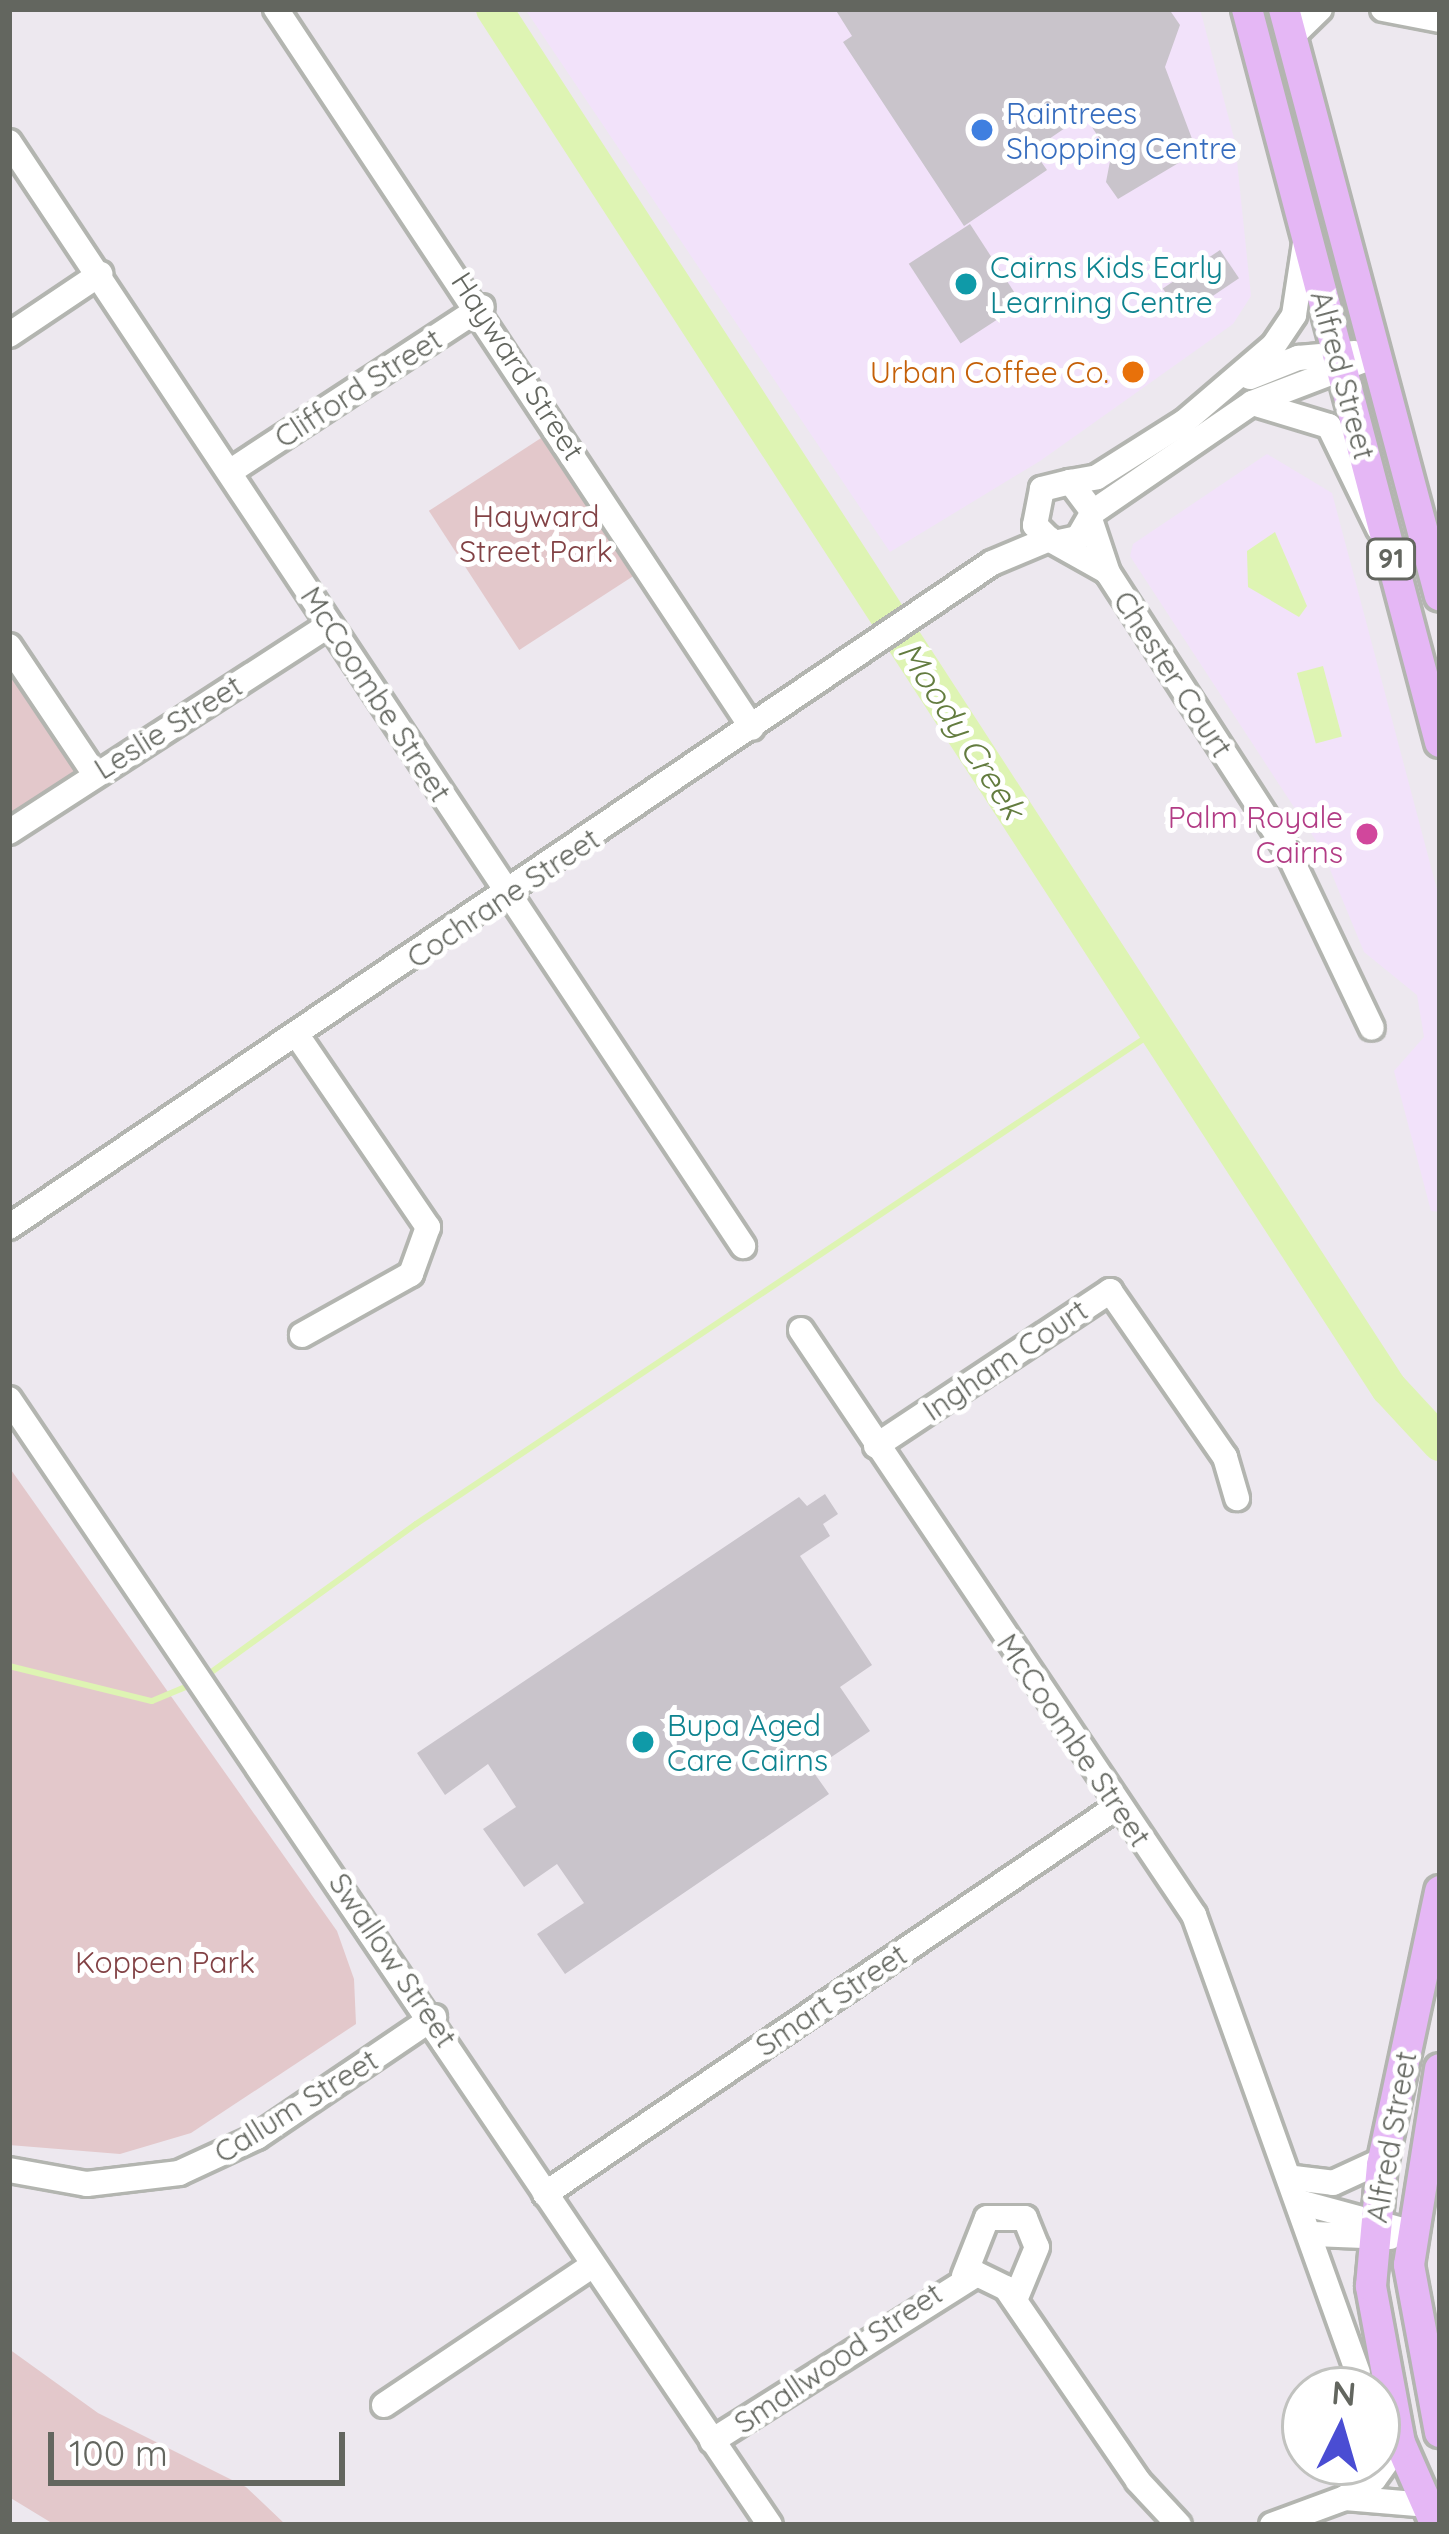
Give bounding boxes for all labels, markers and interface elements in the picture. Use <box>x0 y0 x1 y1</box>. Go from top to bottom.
place label: Raintrees Shopping Centre <box>1006 95 1237 166</box>
marker: Raintrees Shopping Centre <box>969 117 995 143</box>
place label: Cairns Kids Early Learning Centre <box>990 249 1223 320</box>
street label: Hayward Street <box>444 265 592 467</box>
marker: Cairns Kids Early Learning Centre <box>953 271 979 297</box>
street label: Alfred Street <box>1303 287 1383 463</box>
street label: Clifford Street <box>268 321 448 455</box>
place label: Urban Coffee Co. <box>870 354 1109 390</box>
marker: Urban Coffee Co. <box>1120 359 1146 385</box>
park label: Hayward Street Park <box>459 498 613 568</box>
road number: 91 <box>1364 538 1418 580</box>
street label: McCoombe Street <box>293 580 459 808</box>
street label: Chester Court <box>1106 584 1240 764</box>
water label: Moody Creek <box>890 634 1034 826</box>
street label: Leslie Street <box>87 667 249 787</box>
place label: Palm Royale Cairns <box>1168 799 1343 870</box>
street label: Cochrane Street <box>400 820 606 976</box>
marker: Palm Royale Cairns <box>1354 821 1380 847</box>
street label: Ingham Court <box>916 1292 1094 1428</box>
street label: McCoombe Street <box>989 1627 1159 1853</box>
place label: Bupa Aged Care Cairns <box>667 1707 828 1778</box>
marker: Bupa Aged Care Cairns <box>630 1729 656 1755</box>
street label: Swallow Street <box>322 1866 464 2054</box>
street label: Smart Street <box>749 1936 913 2064</box>
park label: Koppen Park <box>75 1944 255 1980</box>
street label: Callum Street <box>208 2041 384 2171</box>
street label: Alfred Street <box>1358 2049 1424 2225</box>
street label: Smallwood Street <box>727 2275 949 2441</box>
north arrow <box>1281 2366 1401 2486</box>
text: N <box>1330 2371 1358 2414</box>
scale bar <box>54 2408 351 2482</box>
text: 100 m <box>69 2430 168 2475</box>

